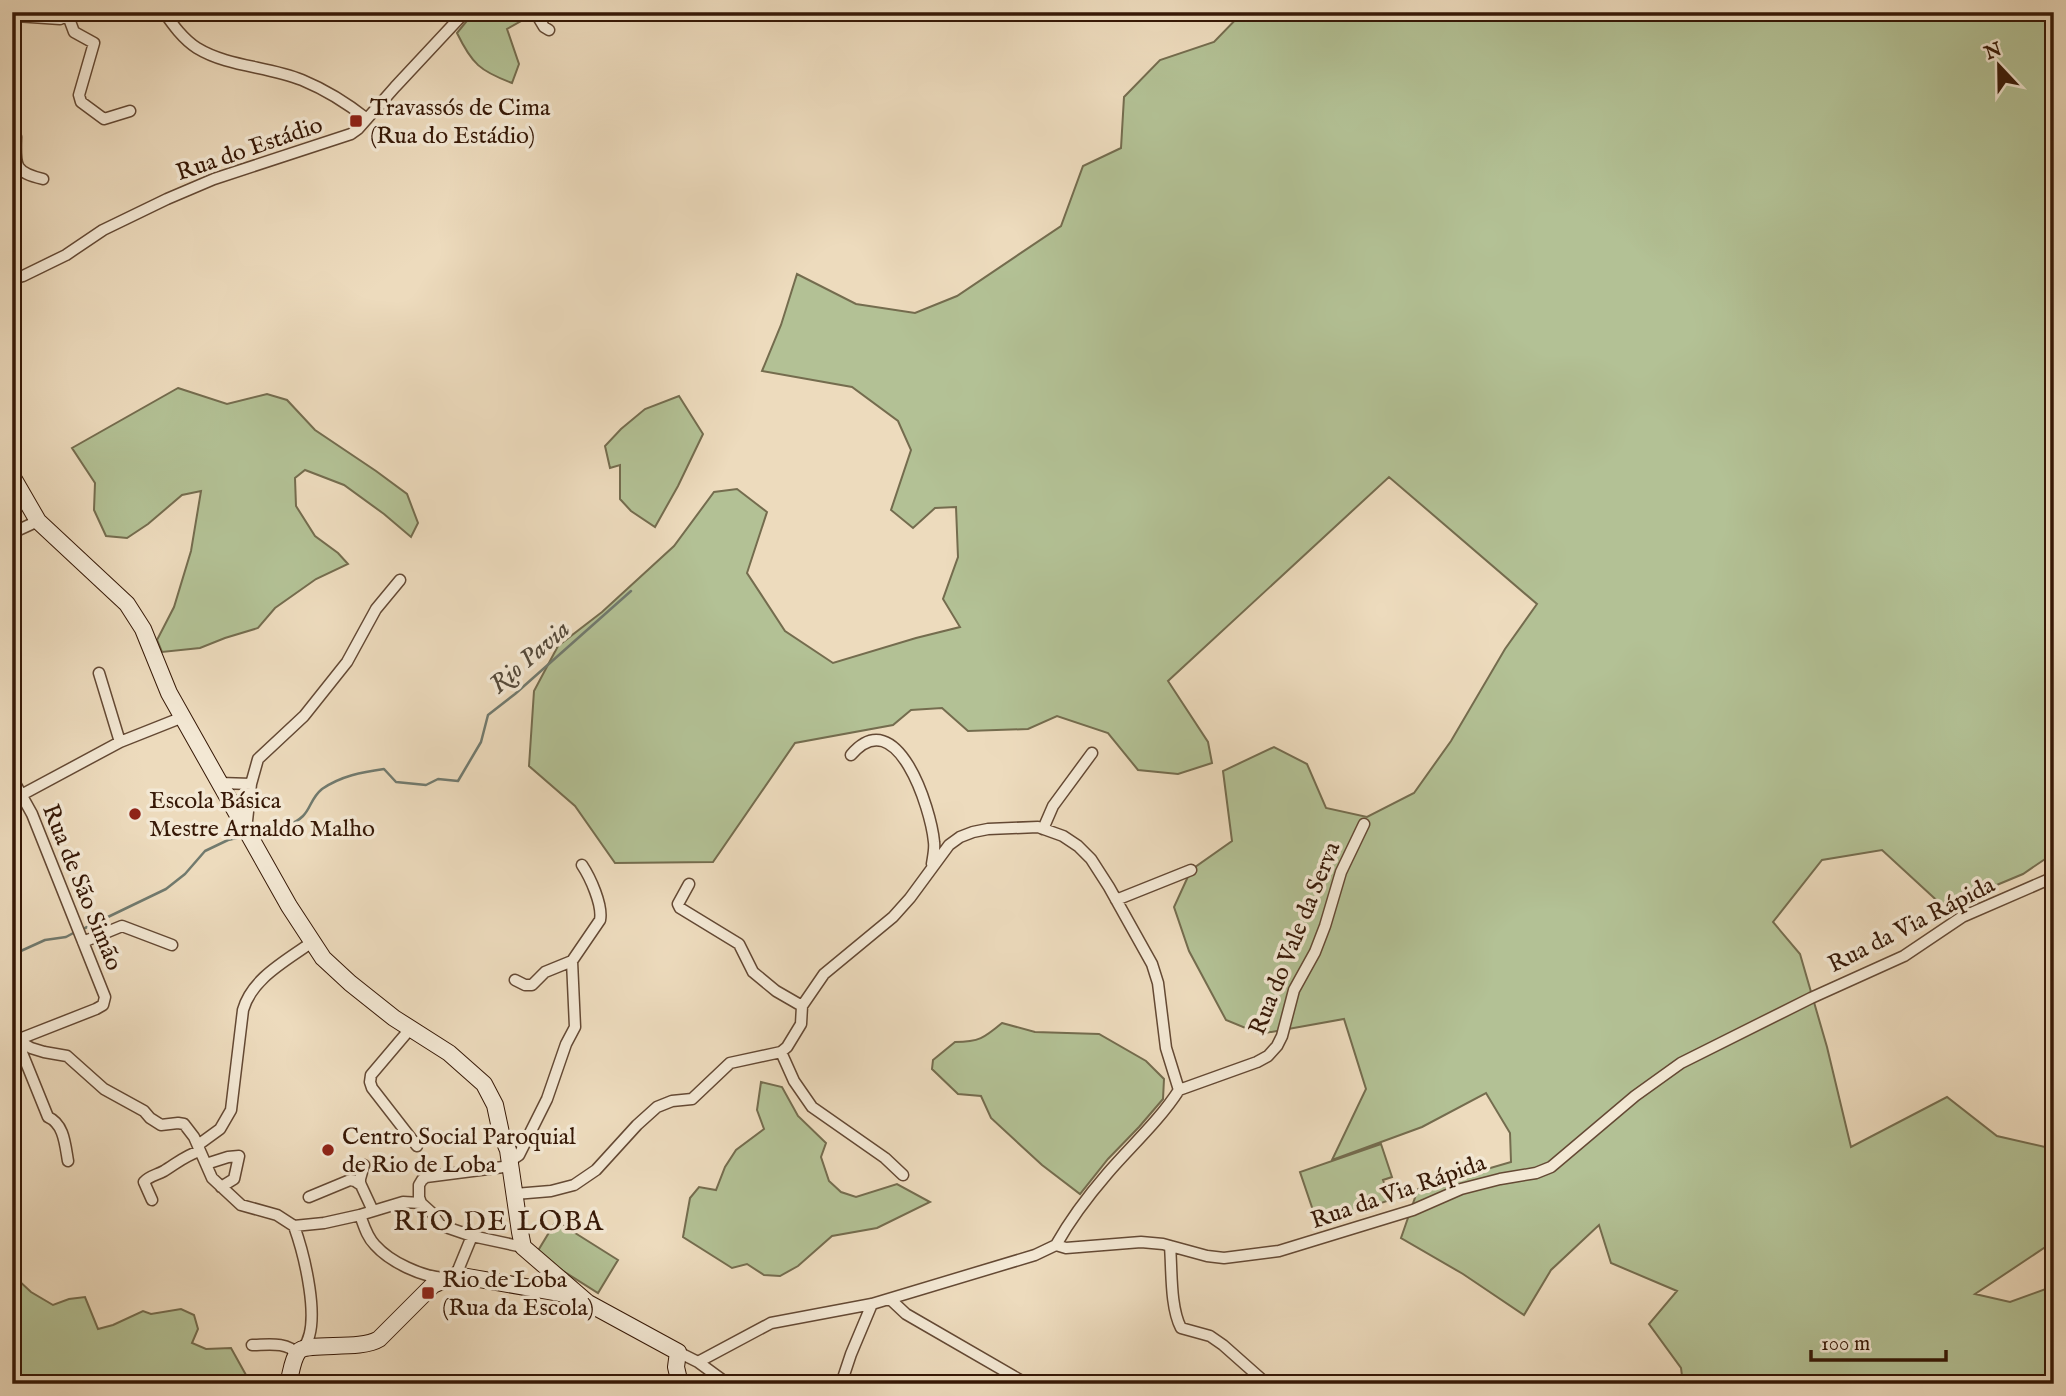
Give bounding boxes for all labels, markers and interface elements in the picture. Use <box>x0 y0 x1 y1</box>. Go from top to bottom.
north arrow <box>1965 32 2035 102</box>
text: N <box>1980 38 2006 67</box>
place label: Travassós de Cima (Rua do Estádio) <box>370 93 551 152</box>
street label: Rua do Estádio <box>172 110 327 189</box>
marker: Travassós de Cima (Rua do Estádio) <box>348 113 364 129</box>
water label: Rio Pavia <box>483 613 577 701</box>
place label: Escola Básica Mestre Arnaldo Malho <box>149 786 375 845</box>
street label: Rua de São Simão <box>34 800 129 975</box>
marker: Escola Básica Mestre Arnaldo Malho <box>127 806 143 822</box>
street label: Rua do Vale da Serva <box>1242 837 1349 1040</box>
street label: Rua da Via Rápida <box>1823 870 2001 981</box>
place label: Centro Social Paroquial de Rio de Loba <box>342 1122 576 1181</box>
marker: Centro Social Paroquial de Rio de Loba <box>320 1142 336 1158</box>
street label: Rua da Via Rápida <box>1307 1148 1491 1237</box>
district label: RIO DE LOBA <box>393 1205 605 1240</box>
place label: Rio de Loba (Rua da Escola) <box>442 1265 594 1324</box>
marker: Rio de Loba (Rua da Escola) <box>420 1285 436 1301</box>
scale bar <box>1811 1319 1945 1363</box>
text: 100 m <box>1821 1331 1870 1358</box>

